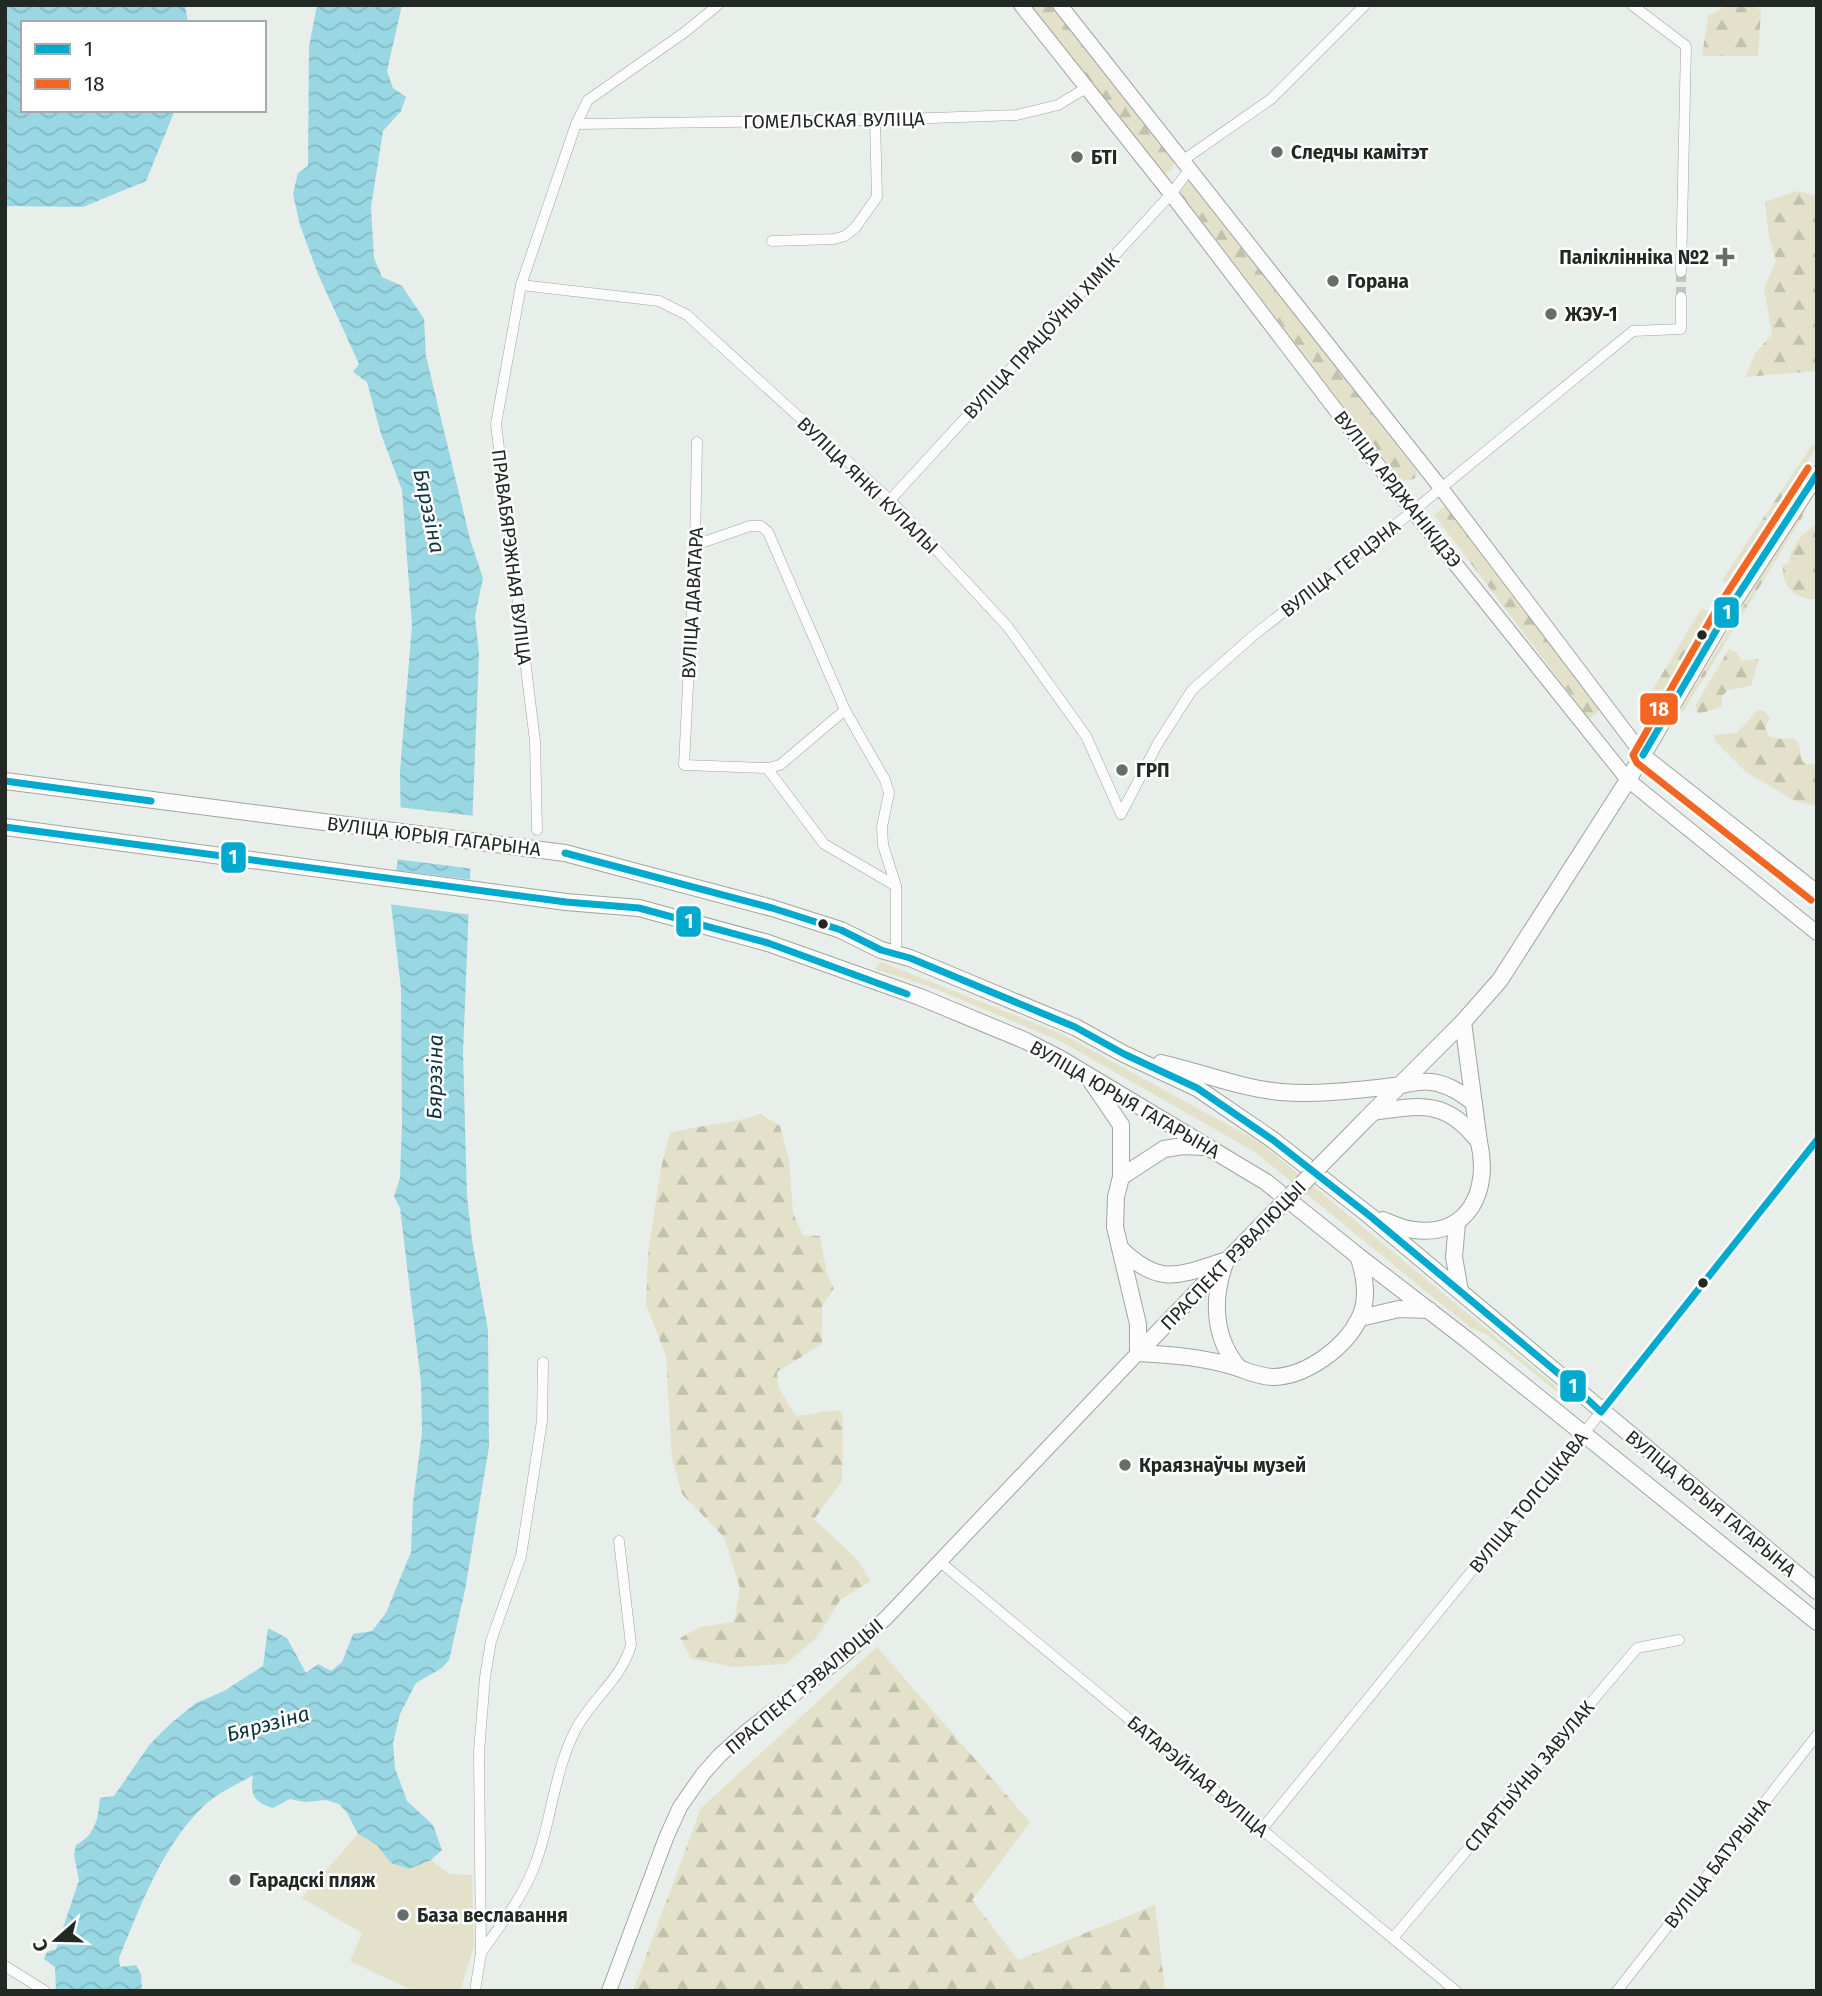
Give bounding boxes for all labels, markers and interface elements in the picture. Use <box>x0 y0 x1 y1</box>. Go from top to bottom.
legend <box>21 21 266 112</box>
text: 1 <box>84 36 93 62</box>
text: 18 <box>84 71 105 97</box>
street label: ГОМЕЛЬСКАЯ ВУЛІЦА <box>743 107 925 134</box>
place label: Следчы камітэт <box>1291 141 1429 164</box>
marker: Следчы камітэт <box>1269 144 1285 160</box>
place label: БТІ <box>1091 146 1117 169</box>
marker: БТІ <box>1069 149 1085 165</box>
place label: Паліклінніка №2 <box>1559 246 1709 269</box>
marker: Паліклінніка №2 <box>1715 247 1735 267</box>
street label: ВУЛІЦА ПРАЦОЎНЫ ХІМІК <box>959 249 1124 424</box>
place label: Горана <box>1347 270 1409 293</box>
marker: Горана <box>1325 273 1341 289</box>
place label: ЖЭУ-1 <box>1564 303 1618 326</box>
marker: ЖЭУ-1 <box>1543 306 1559 322</box>
street label: ВУЛІЦА АРДЖАНІКІДЗЭ <box>1329 406 1466 572</box>
street label: ВУЛІЦА ЯНКІ КУПАЛЫ <box>792 412 943 559</box>
street label: ПРАВАБЯРЭЖНАЯ ВУЛІЦА <box>487 448 536 666</box>
water label: Бярэзіна <box>407 467 451 555</box>
street label: ВУЛІЦА ГЕРЦЭНА <box>1276 515 1405 622</box>
street label: ВУЛІЦА ДАВАТАРА <box>677 526 708 680</box>
line badge: 1 <box>1713 596 1740 629</box>
text: 1 <box>1723 601 1731 624</box>
unlabelled marker <box>1695 628 1709 642</box>
line badge: 18 <box>1639 692 1679 726</box>
text: 18 <box>1649 698 1669 721</box>
place label: ГРП <box>1136 759 1170 782</box>
marker: ГРП <box>1114 762 1130 778</box>
street label: ВУЛІЦА ЮРЫЯ ГАГАРЫНА <box>326 812 542 861</box>
line badge: 1 <box>220 841 247 874</box>
text: 1 <box>229 846 237 869</box>
line badge: 1 <box>675 905 702 938</box>
text: 1 <box>685 910 693 933</box>
unlabelled marker <box>816 917 830 931</box>
water label: Бярэзіна <box>421 1034 449 1120</box>
street label: ВУЛІЦА ЮРЫЯ ГАГАРЫНА <box>1026 1036 1224 1163</box>
street label: ПРАСПЕКТ РЭВАЛЮЦЫІ <box>1156 1176 1311 1335</box>
unlabelled marker <box>1696 1276 1710 1290</box>
line badge: 1 <box>1559 1369 1587 1403</box>
text: 1 <box>1569 1375 1577 1398</box>
street label: ВУЛІЦА ЮРЫЯ ГАГАРЫНА <box>1621 1425 1801 1582</box>
street label: ВУЛІЦА ТОЛСЦІКАВА <box>1464 1427 1593 1578</box>
place label: Краязнаўчы музей <box>1139 1454 1306 1477</box>
marker: Краязнаўчы музей <box>1117 1457 1133 1473</box>
street label: ПРАСПЕКТ РЭВАЛЮЦЫІ <box>721 1614 888 1759</box>
street label: СПАРТЫЎНЫ ЗАВУЛАК <box>1459 1696 1599 1857</box>
water label: Бярэзіна <box>224 1700 312 1748</box>
street label: БАТАРЭЙНАЯ ВУЛІЦА <box>1123 1711 1273 1842</box>
street label: ВУЛІЦА БАТУРЫНА <box>1659 1794 1775 1933</box>
place label: Гарадскі пляж <box>249 1869 376 1892</box>
marker: Гарадскі пляж <box>227 1872 243 1888</box>
place label: База веславання <box>417 1904 568 1927</box>
north arrow <box>21 1905 91 1975</box>
marker: База веславання <box>395 1907 411 1923</box>
text: С <box>28 1937 53 1955</box>

